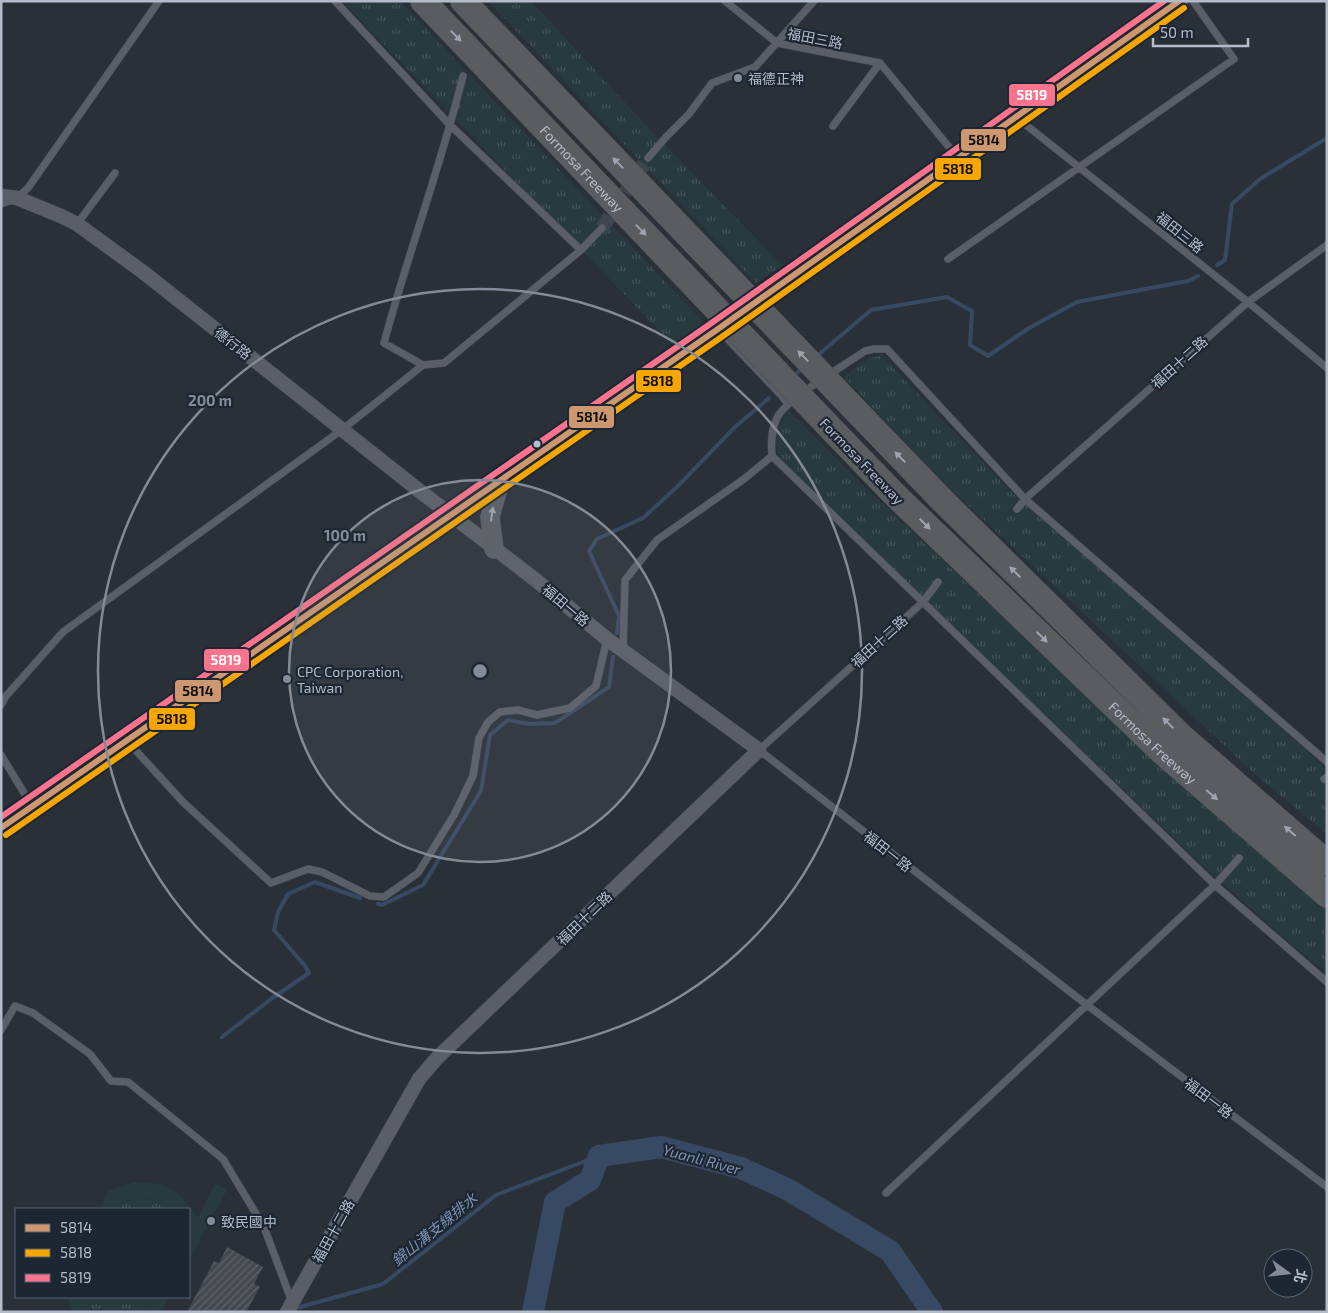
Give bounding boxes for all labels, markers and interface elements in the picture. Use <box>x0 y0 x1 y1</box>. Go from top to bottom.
scale bar <box>1153 15 1248 47</box>
text: 50 m <box>1160 23 1194 41</box>
street label: 福田三路 <box>786 24 844 52</box>
one-way arrow <box>450 30 462 42</box>
place label: 福德正神 <box>748 70 804 87</box>
marker: 福德正神 <box>732 72 744 84</box>
line badge: 5819 <box>1008 83 1056 107</box>
text: 5819 <box>1017 86 1047 103</box>
street label: Formosa Freeway <box>537 121 628 216</box>
line badge: 5814 <box>960 128 1007 152</box>
text: 5814 <box>968 131 1000 148</box>
one-way arrow <box>612 157 624 169</box>
line badge: 5818 <box>934 157 982 181</box>
text: 5818 <box>942 160 974 177</box>
street label: 福田三路 <box>1153 208 1207 256</box>
one-way arrow <box>635 224 647 236</box>
street label: 德行路 <box>211 323 255 363</box>
street label: 福田十二路 <box>1147 332 1211 392</box>
one-way arrow <box>798 350 810 362</box>
line badge: 5818 <box>635 369 682 393</box>
text: 5818 <box>642 372 674 389</box>
text: 200 m <box>188 391 232 409</box>
line badge: 5814 <box>568 405 615 429</box>
text: 5814 <box>576 408 608 425</box>
street label: Formosa Freeway <box>817 414 908 508</box>
unlabelled marker <box>532 439 542 449</box>
one-way arrow <box>894 451 906 463</box>
one-way arrow <box>488 506 496 522</box>
one-way arrow <box>919 518 931 530</box>
text: 100 m <box>324 526 366 544</box>
one-way arrow <box>1009 566 1021 578</box>
street label: 福田一路 <box>539 580 593 630</box>
street label: 福田十二路 <box>847 611 911 671</box>
one-way arrow <box>1036 631 1048 643</box>
line badge: 5819 <box>203 648 250 672</box>
text: 5819 <box>211 651 241 668</box>
centre of rings <box>471 662 489 680</box>
place label: CPC Corporation, Taiwan <box>297 663 403 696</box>
marker: CPC Corporation, Taiwan <box>281 673 293 685</box>
line badge: 5814 <box>174 679 222 703</box>
text: 5814 <box>182 682 214 699</box>
street label: Formosa Freeway <box>1106 698 1201 787</box>
line badge: 5818 <box>148 707 196 731</box>
text: 5818 <box>156 710 188 727</box>
one-way arrow <box>1162 717 1174 729</box>
one-way arrow <box>1206 790 1219 801</box>
one-way arrow <box>1284 825 1297 836</box>
street label: 福田一路 <box>861 827 915 875</box>
street label: 福田十二路 <box>553 888 615 948</box>
street label: 福田一路 <box>1182 1074 1236 1122</box>
water label: Yuanli River <box>661 1140 744 1178</box>
water label: 錦山溝支線排水 <box>388 1188 481 1269</box>
street label: 福田十二路 <box>309 1196 357 1266</box>
legend <box>15 1208 190 1298</box>
place label: 致民國中 <box>221 1213 277 1230</box>
marker: 致民國中 <box>205 1215 217 1227</box>
text: 5814 <box>60 1218 92 1236</box>
text: 5818 <box>60 1243 92 1261</box>
north arrow <box>1263 1248 1313 1298</box>
text: 5819 <box>60 1268 92 1286</box>
text: 北 <box>1291 1268 1311 1285</box>

